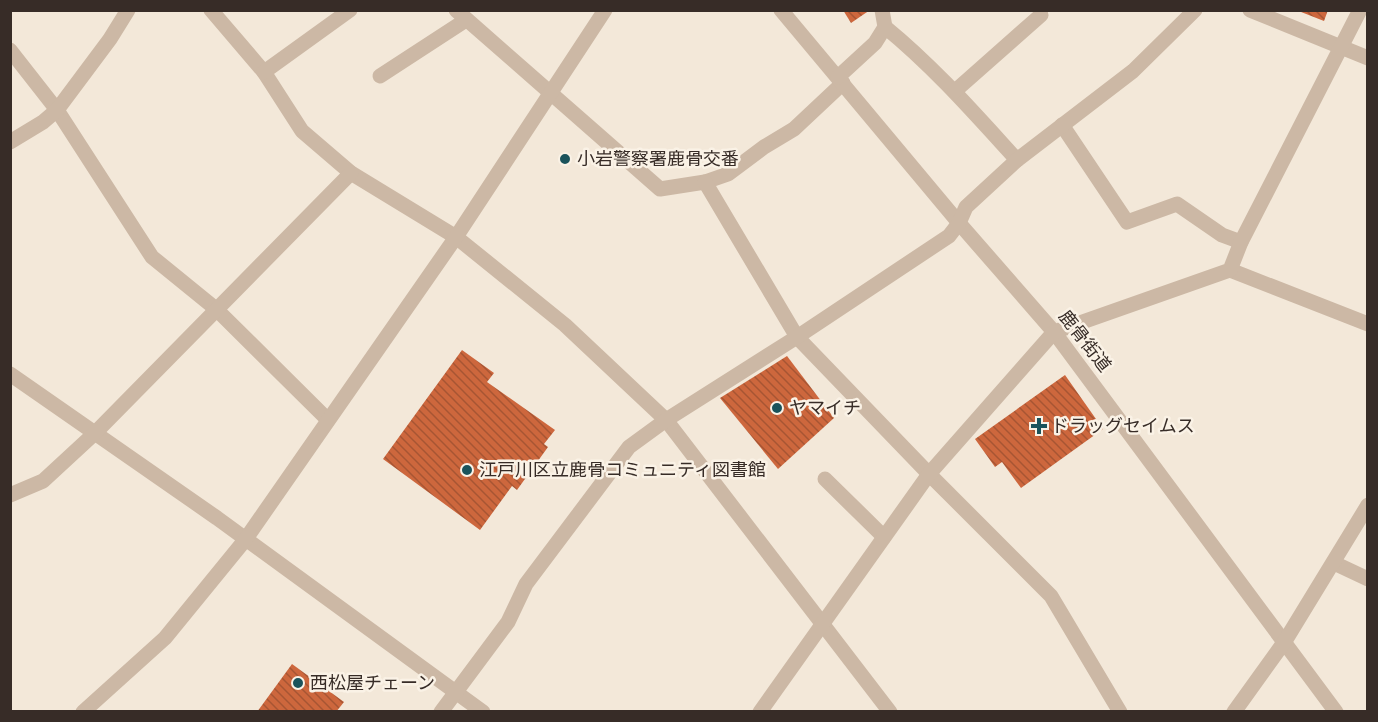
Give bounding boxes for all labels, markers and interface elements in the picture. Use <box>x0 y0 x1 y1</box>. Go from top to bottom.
place label: 小岩警察署鹿骨交番 <box>577 147 739 170</box>
marker: 小岩警察署鹿骨交番 <box>558 152 572 166</box>
street label: 鹿骨街道 <box>1054 305 1117 376</box>
place label: ヤマイチ <box>789 396 861 419</box>
marker: ヤマイチ <box>770 401 784 415</box>
place label: ドラッグセイムス <box>1051 414 1195 437</box>
marker: ドラッグセイムス <box>1032 419 1046 433</box>
place label: 江戸川区立鹿骨コミュニティ図書館 <box>479 458 766 481</box>
marker: 江戸川区立鹿骨コミュニティ図書館 <box>460 463 474 477</box>
place label: 西松屋チェーン <box>310 671 435 694</box>
marker: 西松屋チェーン <box>291 676 305 690</box>

